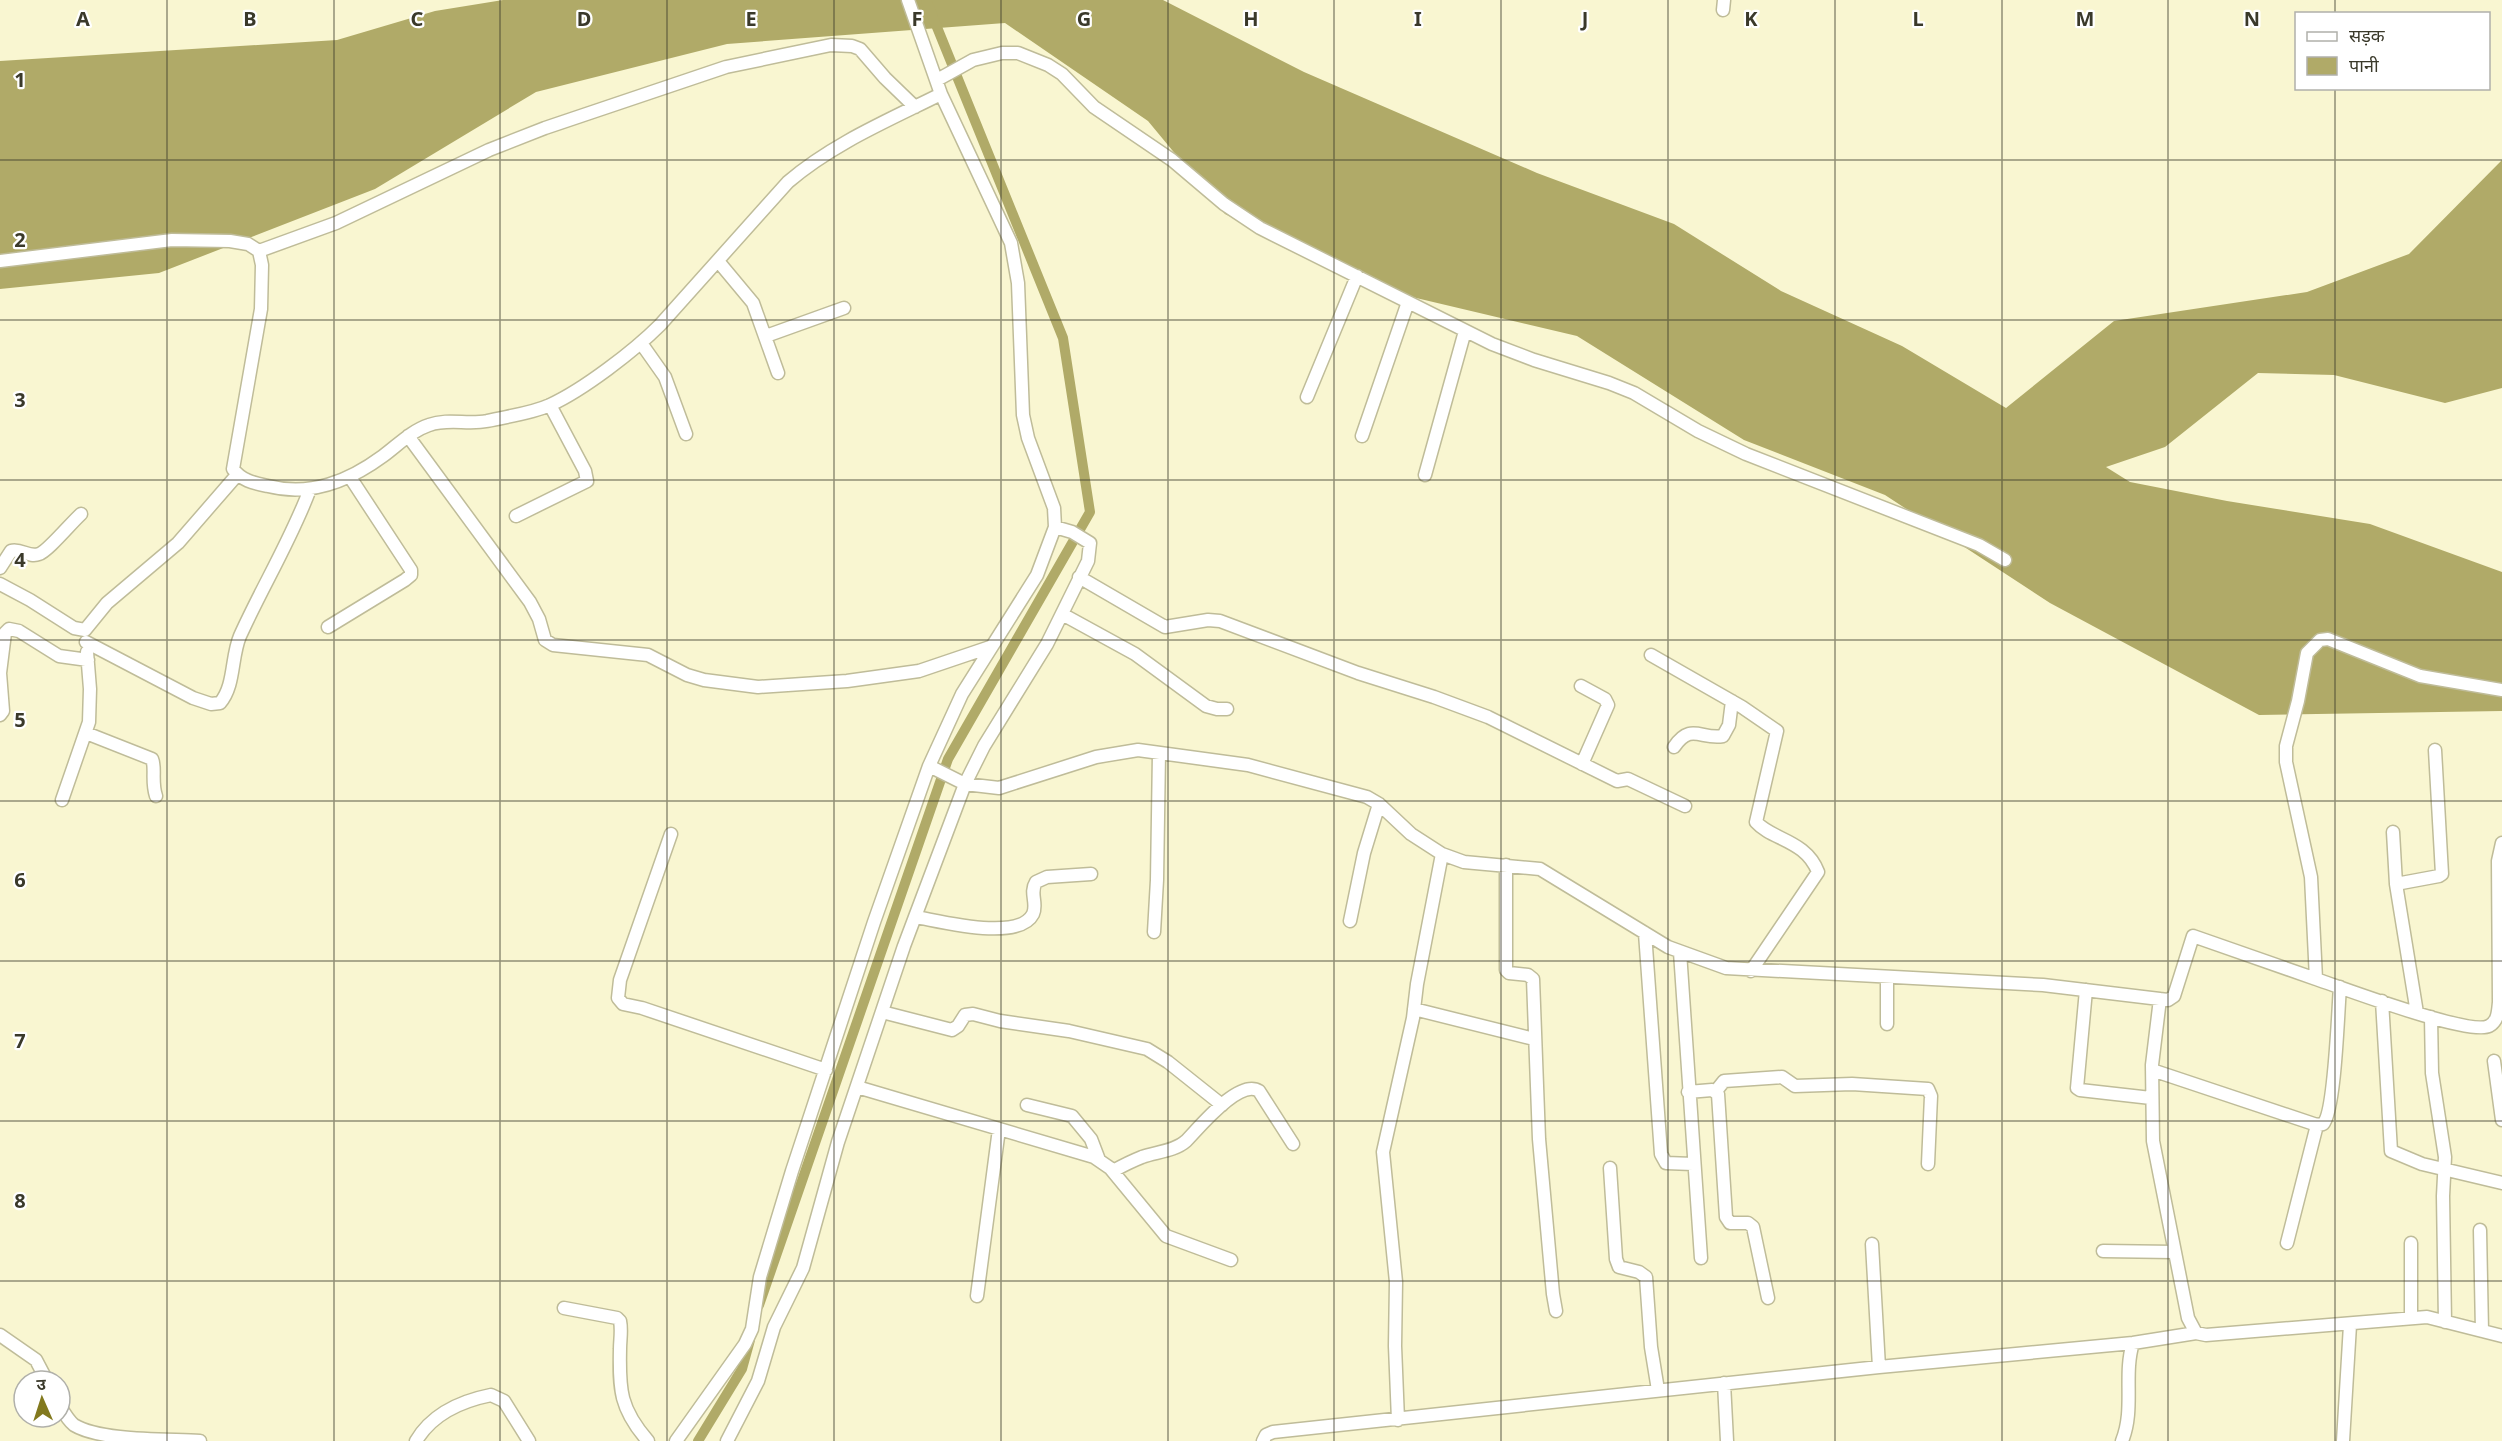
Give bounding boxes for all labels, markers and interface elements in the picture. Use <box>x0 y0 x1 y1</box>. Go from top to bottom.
text: A <box>76 5 90 32</box>
text: B <box>243 5 257 32</box>
text: C <box>411 5 424 32</box>
text: D <box>577 5 591 32</box>
text: E <box>745 5 757 32</box>
text: F <box>912 5 922 32</box>
text: G <box>1077 5 1091 32</box>
text: H <box>1243 5 1259 32</box>
text: I <box>1414 5 1422 32</box>
text: J <box>1580 5 1588 32</box>
text: K <box>1744 5 1758 32</box>
text: L <box>1912 5 1924 32</box>
text: M <box>2076 5 2094 32</box>
text: N <box>2244 5 2260 32</box>
legend <box>2295 12 2490 90</box>
text: सड़क <box>2349 23 2386 47</box>
text: पानी <box>2349 53 2379 77</box>
text: 1 <box>14 66 26 93</box>
text: 2 <box>14 226 26 253</box>
text: 3 <box>14 386 26 413</box>
text: 4 <box>14 546 26 573</box>
text: 5 <box>14 706 26 733</box>
text: 6 <box>14 866 26 893</box>
text: 7 <box>14 1027 26 1054</box>
text: 8 <box>14 1187 26 1214</box>
north arrow <box>12 1369 72 1429</box>
text: उ <box>36 1373 47 1395</box>

